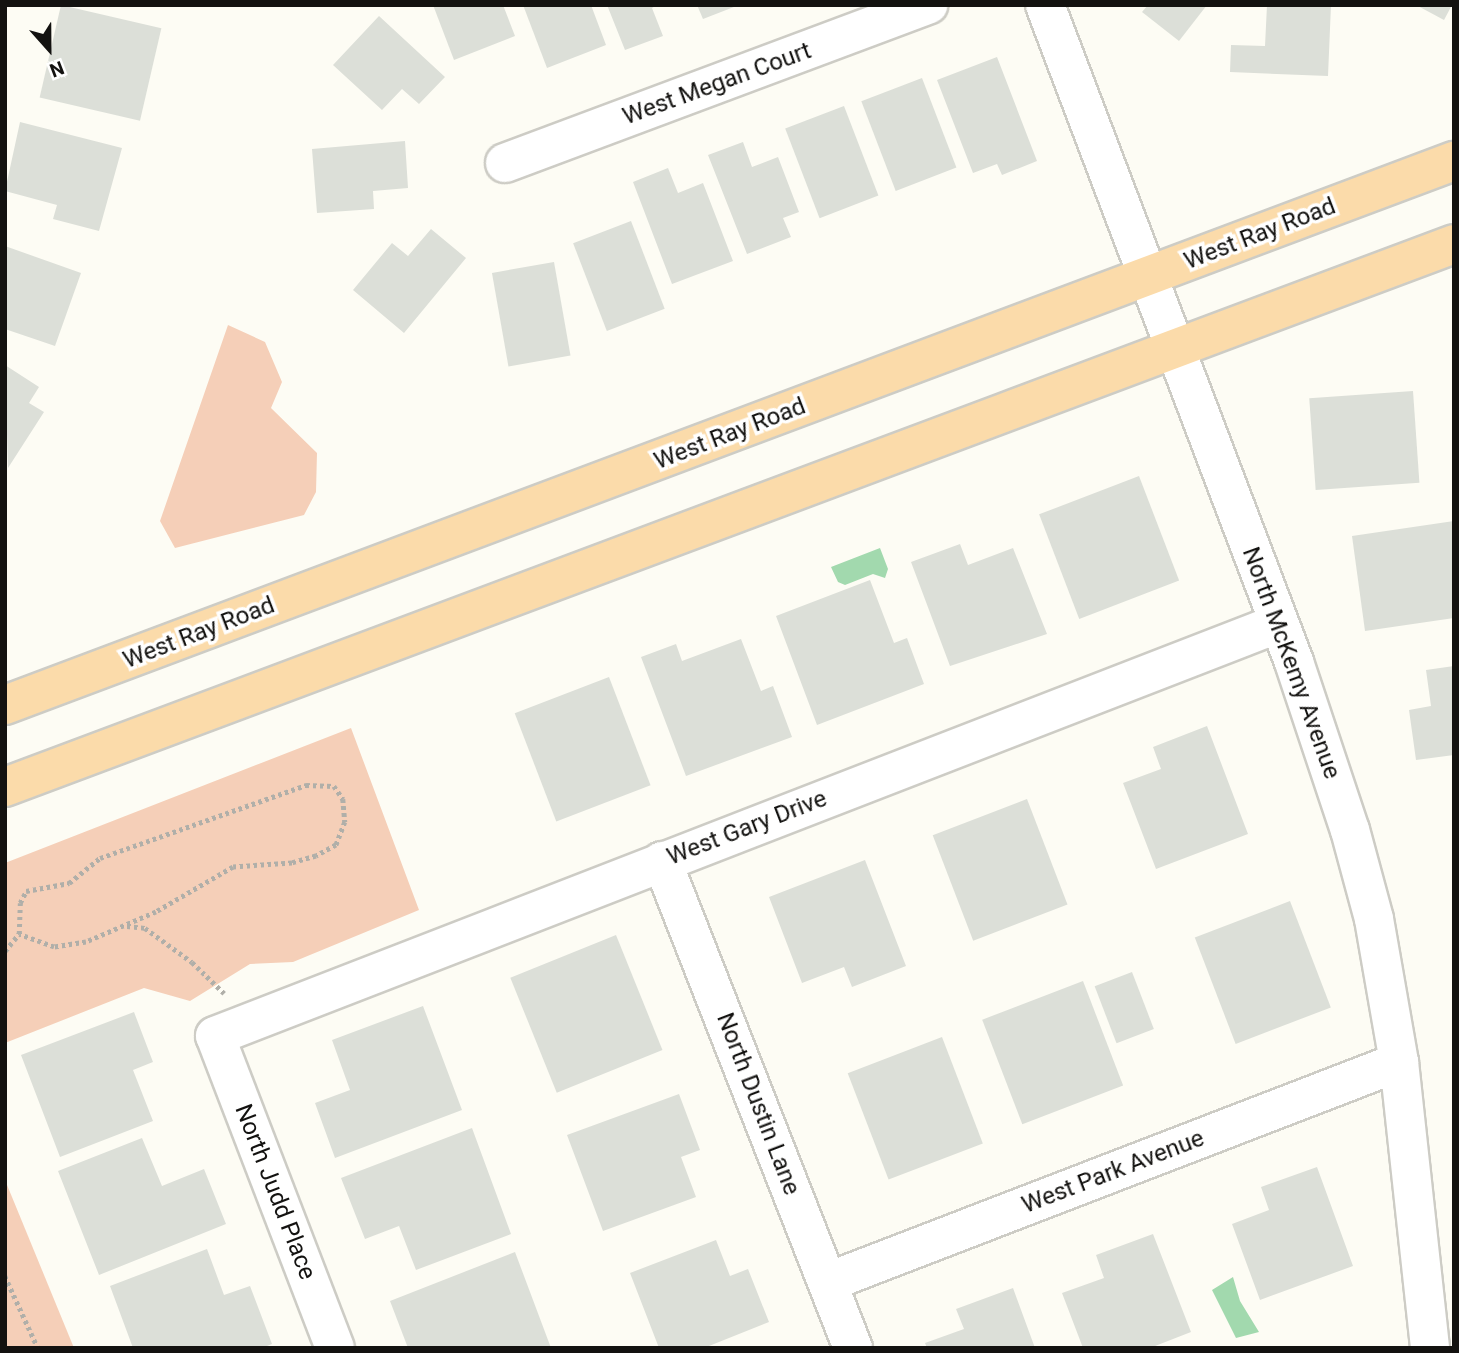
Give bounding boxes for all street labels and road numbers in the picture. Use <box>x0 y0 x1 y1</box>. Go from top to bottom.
street label: West Megan Court <box>619 37 815 131</box>
street label: West Ray Road <box>1180 192 1340 276</box>
street label: West Ray Road <box>650 392 810 476</box>
street label: North McKemy Avenue <box>1236 543 1346 783</box>
street label: West Ray Road <box>119 591 279 675</box>
street label: West Gary Drive <box>663 784 831 872</box>
street label: North Dustin Lane <box>710 1009 806 1199</box>
street label: North Judd Place <box>228 1100 322 1284</box>
street label: West Park Avenue <box>1018 1124 1208 1220</box>

